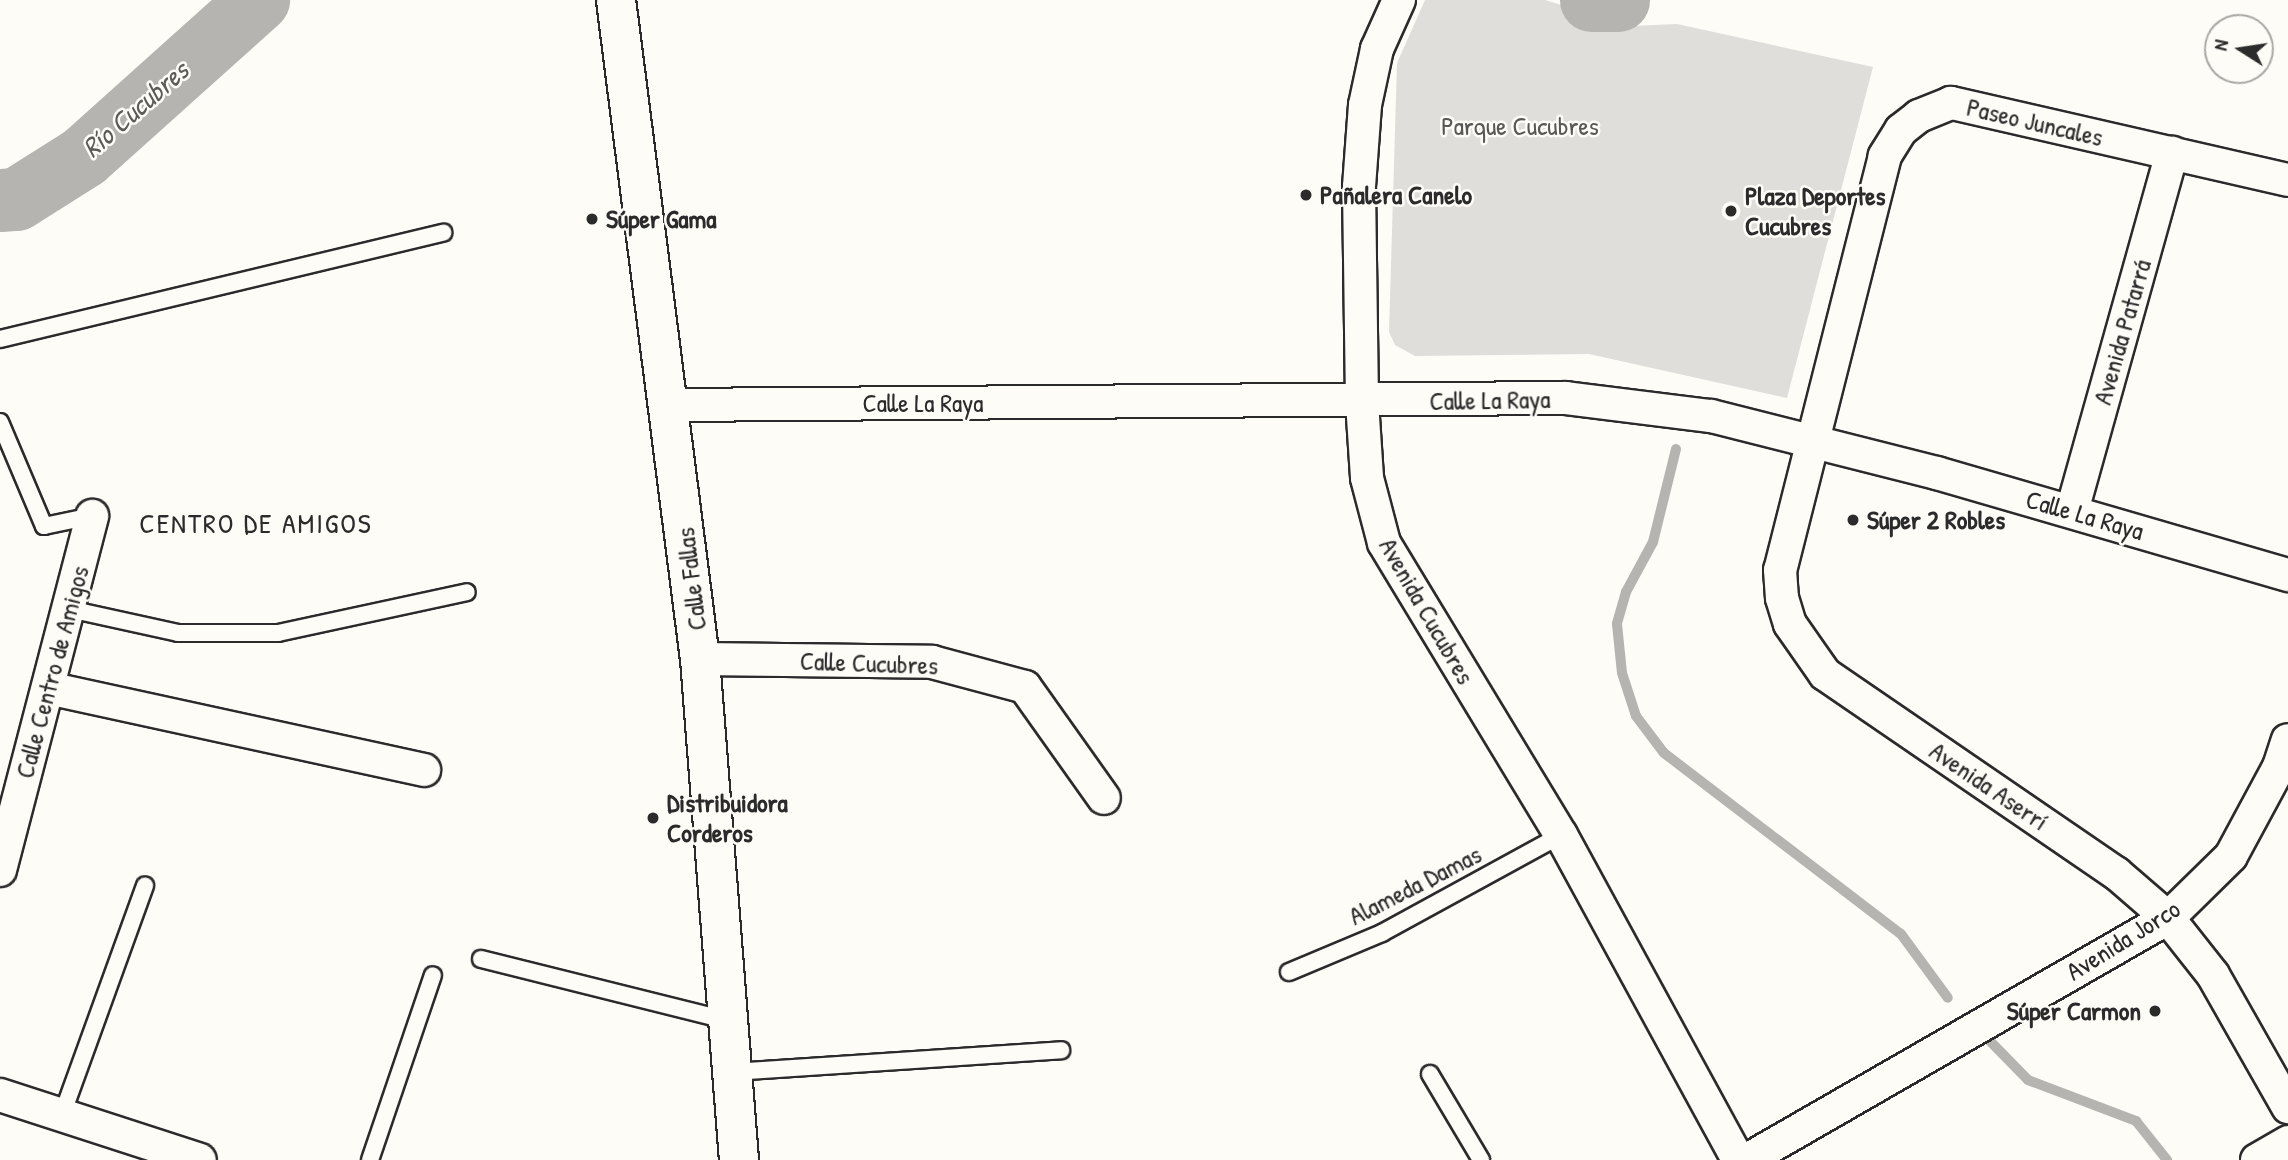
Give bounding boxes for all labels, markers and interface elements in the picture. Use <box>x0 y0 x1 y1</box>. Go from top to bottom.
north arrow <box>2204 14 2274 84</box>
text: N <box>2207 37 2234 53</box>
water label: Río Cucubres <box>75 54 195 164</box>
street label: Paseo Juncales <box>1964 91 2106 153</box>
park label: Parque Cucubres <box>1441 110 1599 142</box>
place label: Pañalera Canelo <box>1320 179 1472 211</box>
place label: Plaza Deportes Cucubres <box>1745 180 1886 242</box>
marker: Pañalera Canelo <box>1298 187 1314 203</box>
place label: Súper Gama <box>606 203 716 235</box>
marker: Plaza Deportes Cucubres <box>1723 203 1739 219</box>
marker: Súper Gama <box>584 211 600 227</box>
street label: Avenida Patarrá <box>2086 256 2158 408</box>
street label: Calle La Raya <box>1429 383 1551 417</box>
street label: Calle La Raya <box>862 387 984 419</box>
street label: Calle La Raya <box>2023 483 2147 547</box>
place label: Súper 2 Robles <box>1867 504 2005 536</box>
district label: CENTRO DE AMIGOS <box>141 506 371 540</box>
marker: Súper 2 Robles <box>1845 512 1861 528</box>
street label: Calle Fallas <box>669 526 713 632</box>
street label: Avenida Cucubres <box>1373 532 1481 690</box>
street label: Calle Centro de Amigos <box>9 562 95 782</box>
street label: Calle Cucubres <box>799 645 939 681</box>
street label: Avenida Aserrí <box>1924 735 2054 837</box>
place label: Distribuidora Corderos <box>667 787 788 848</box>
marker: Distribuidora Corderos <box>645 810 661 826</box>
street label: Alameda Damas <box>1344 838 1486 932</box>
street label: Avenida Jorco <box>2060 893 2186 987</box>
place label: Súper Carmon <box>2007 995 2141 1027</box>
marker: Súper Carmon <box>2147 1003 2163 1019</box>

